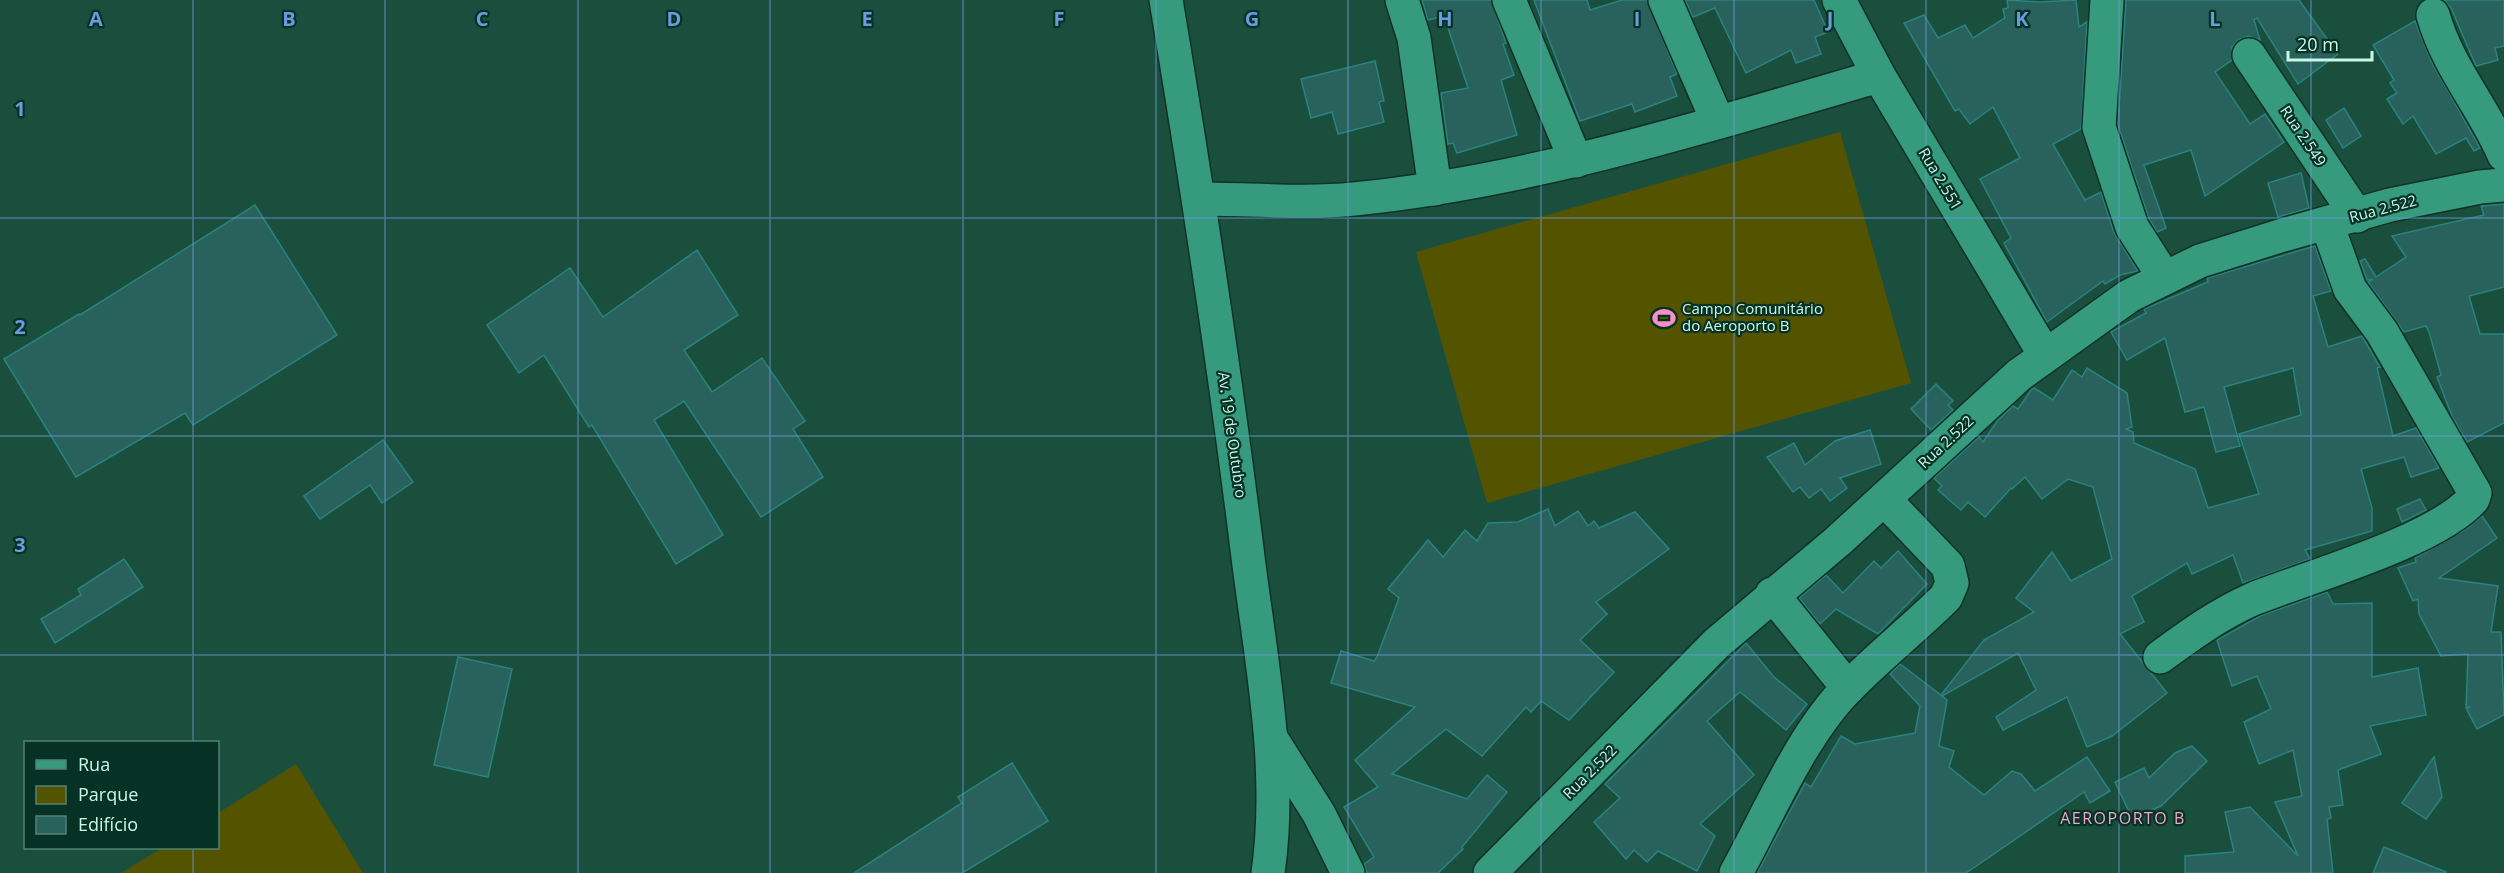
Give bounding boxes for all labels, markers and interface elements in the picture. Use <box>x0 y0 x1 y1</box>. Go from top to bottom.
text: A <box>89 5 103 32</box>
text: B <box>282 5 296 32</box>
text: C <box>476 5 489 32</box>
text: D <box>667 5 681 32</box>
text: E <box>861 5 873 32</box>
text: F <box>1054 5 1064 32</box>
text: G <box>1245 5 1259 32</box>
text: H <box>1437 5 1453 32</box>
text: I <box>1634 5 1640 32</box>
text: J <box>1825 5 1833 32</box>
text: K <box>2015 5 2029 32</box>
text: L <box>2209 5 2221 32</box>
scale bar <box>2288 24 2372 62</box>
text: 20 m <box>2297 32 2339 56</box>
text: 1 <box>14 95 26 122</box>
street label: Rua 2.549 <box>2276 101 2331 170</box>
street label: Rua 2.551 <box>1915 144 1967 213</box>
street label: Rua 2.522 <box>2347 189 2419 227</box>
place label: Campo Comunitário do Aeroporto B <box>1682 298 1823 335</box>
sports icon: Campo Comunitário do Aeroporto B <box>1651 305 1677 331</box>
text: 2 <box>14 313 26 340</box>
street label: Av. 19 de Outubro <box>1214 371 1252 499</box>
street label: Rua 2.522 <box>1913 410 1977 472</box>
text: 3 <box>14 531 26 558</box>
street label: Rua 2.522 <box>1558 740 1621 803</box>
legend <box>24 741 219 849</box>
text: Rua <box>78 752 110 776</box>
text: Parque <box>78 782 138 806</box>
district label: AEROPORTO B <box>2060 807 2186 829</box>
text: Edifício <box>78 812 138 836</box>

